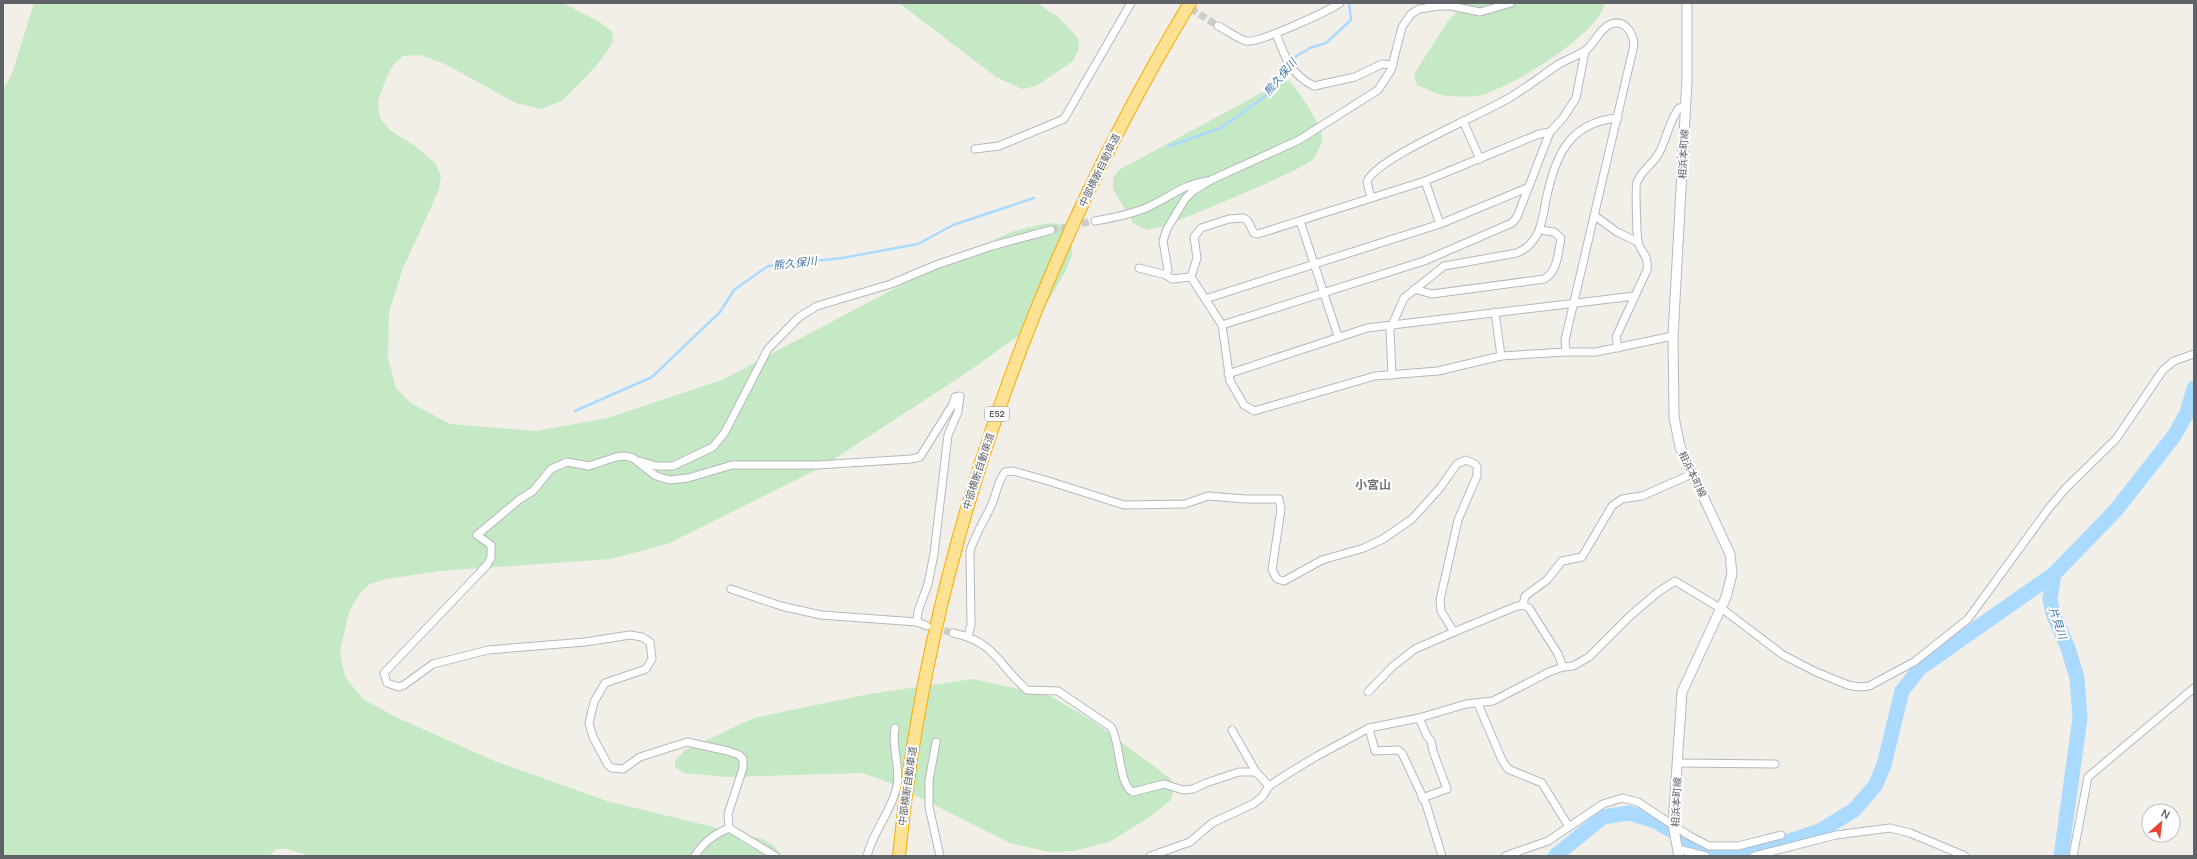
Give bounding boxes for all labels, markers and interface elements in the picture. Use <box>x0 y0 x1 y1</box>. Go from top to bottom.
water label: 熊久保川 <box>1260 54 1300 98</box>
street label: 相浜本町線 <box>1675 129 1691 179</box>
street label: 中部横断自動車道 <box>1075 131 1123 209</box>
water label: 熊久保川 <box>772 253 819 272</box>
road number: E52 <box>985 407 1009 421</box>
street label: 中部横断自動車道 <box>959 431 997 511</box>
street label: 相浜本町線 <box>1676 448 1710 500</box>
district label: 小宮山 <box>1355 476 1391 493</box>
water label: 片貝川 <box>2046 605 2071 642</box>
street label: 中部横断自動車道 <box>895 745 919 827</box>
street label: 相浜本町線 <box>1668 777 1684 827</box>
north arrow <box>2141 803 2181 843</box>
text: N <box>2159 805 2173 822</box>

